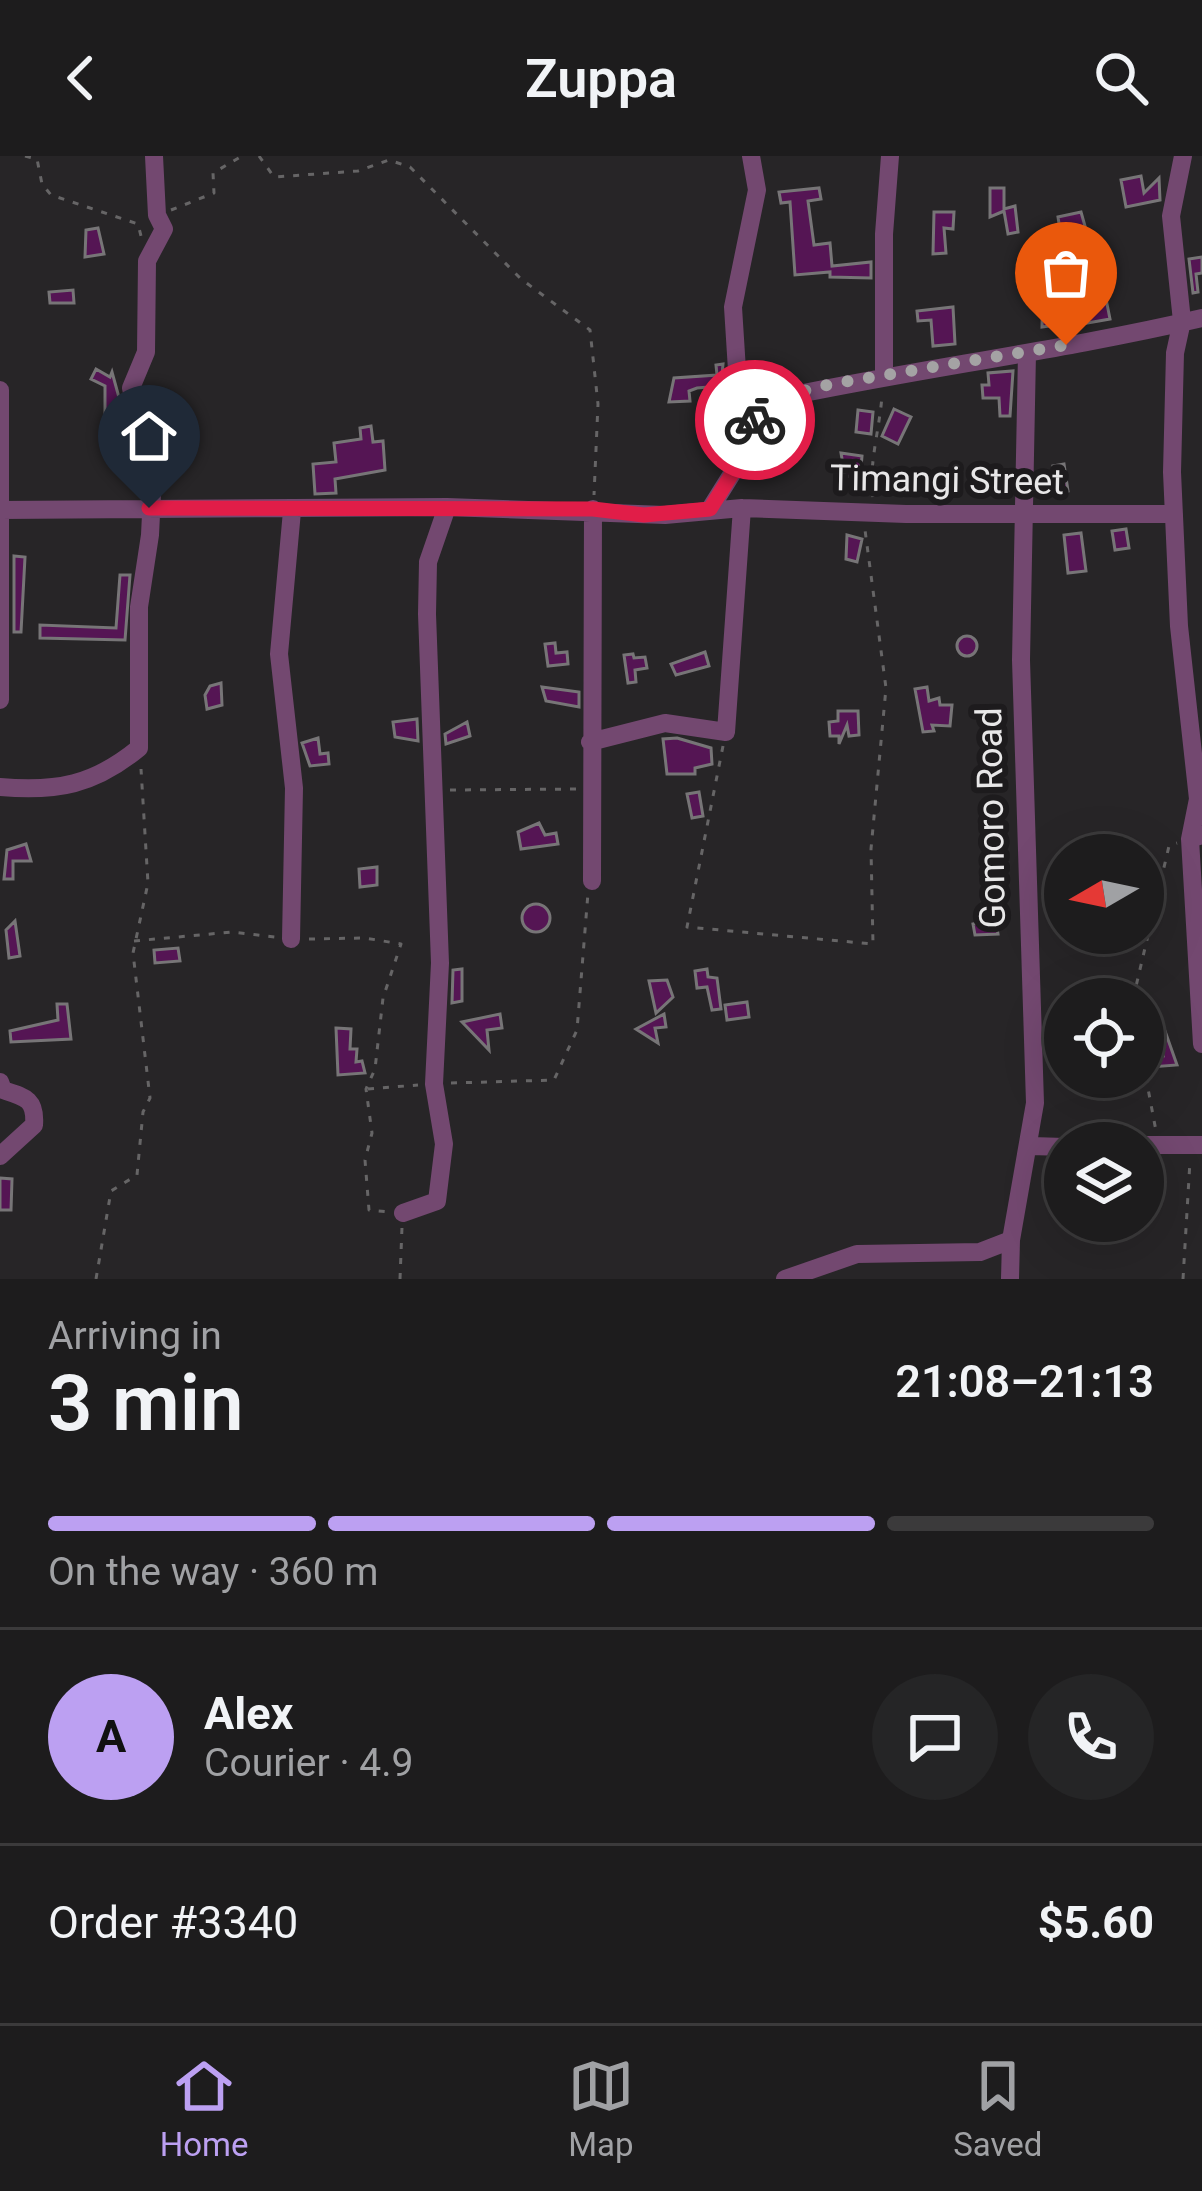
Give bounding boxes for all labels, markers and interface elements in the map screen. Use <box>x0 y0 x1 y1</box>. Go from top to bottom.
icon: back <box>48 45 114 111</box>
icon: search <box>1088 45 1154 111</box>
text: Zuppa <box>525 47 677 110</box>
pin <box>1015 222 1117 345</box>
icon: bag <box>1033 240 1099 306</box>
courier <box>695 360 815 480</box>
pin <box>98 385 200 508</box>
icon: bike <box>722 387 788 453</box>
icon: home <box>116 403 182 469</box>
street label: Timangi Street <box>830 457 1064 503</box>
street label: Gomoro Road <box>968 707 1014 929</box>
north arrow <box>1044 834 1164 954</box>
map controls <box>1044 834 1164 1242</box>
button: locate <box>1044 978 1164 1098</box>
button: layers <box>1044 1122 1164 1242</box>
text: Arriving in <box>48 1313 222 1359</box>
text: 21:08–21:13 <box>895 1355 1154 1408</box>
text: 3 min <box>48 1358 244 1449</box>
text: On the way · 360 m <box>48 1549 379 1595</box>
button: chat <box>872 1674 998 1800</box>
button: phone <box>1028 1674 1154 1800</box>
text: Alex <box>204 1687 293 1740</box>
text: A <box>96 1710 126 1763</box>
text: Courier · 4.9 <box>204 1740 413 1786</box>
text: Order #3340 <box>48 1896 298 1949</box>
text: $5.60 <box>1038 1896 1154 1949</box>
tab: Home <box>160 2053 248 2164</box>
tab: Map <box>568 2053 634 2164</box>
tab: Saved <box>953 2053 1042 2164</box>

